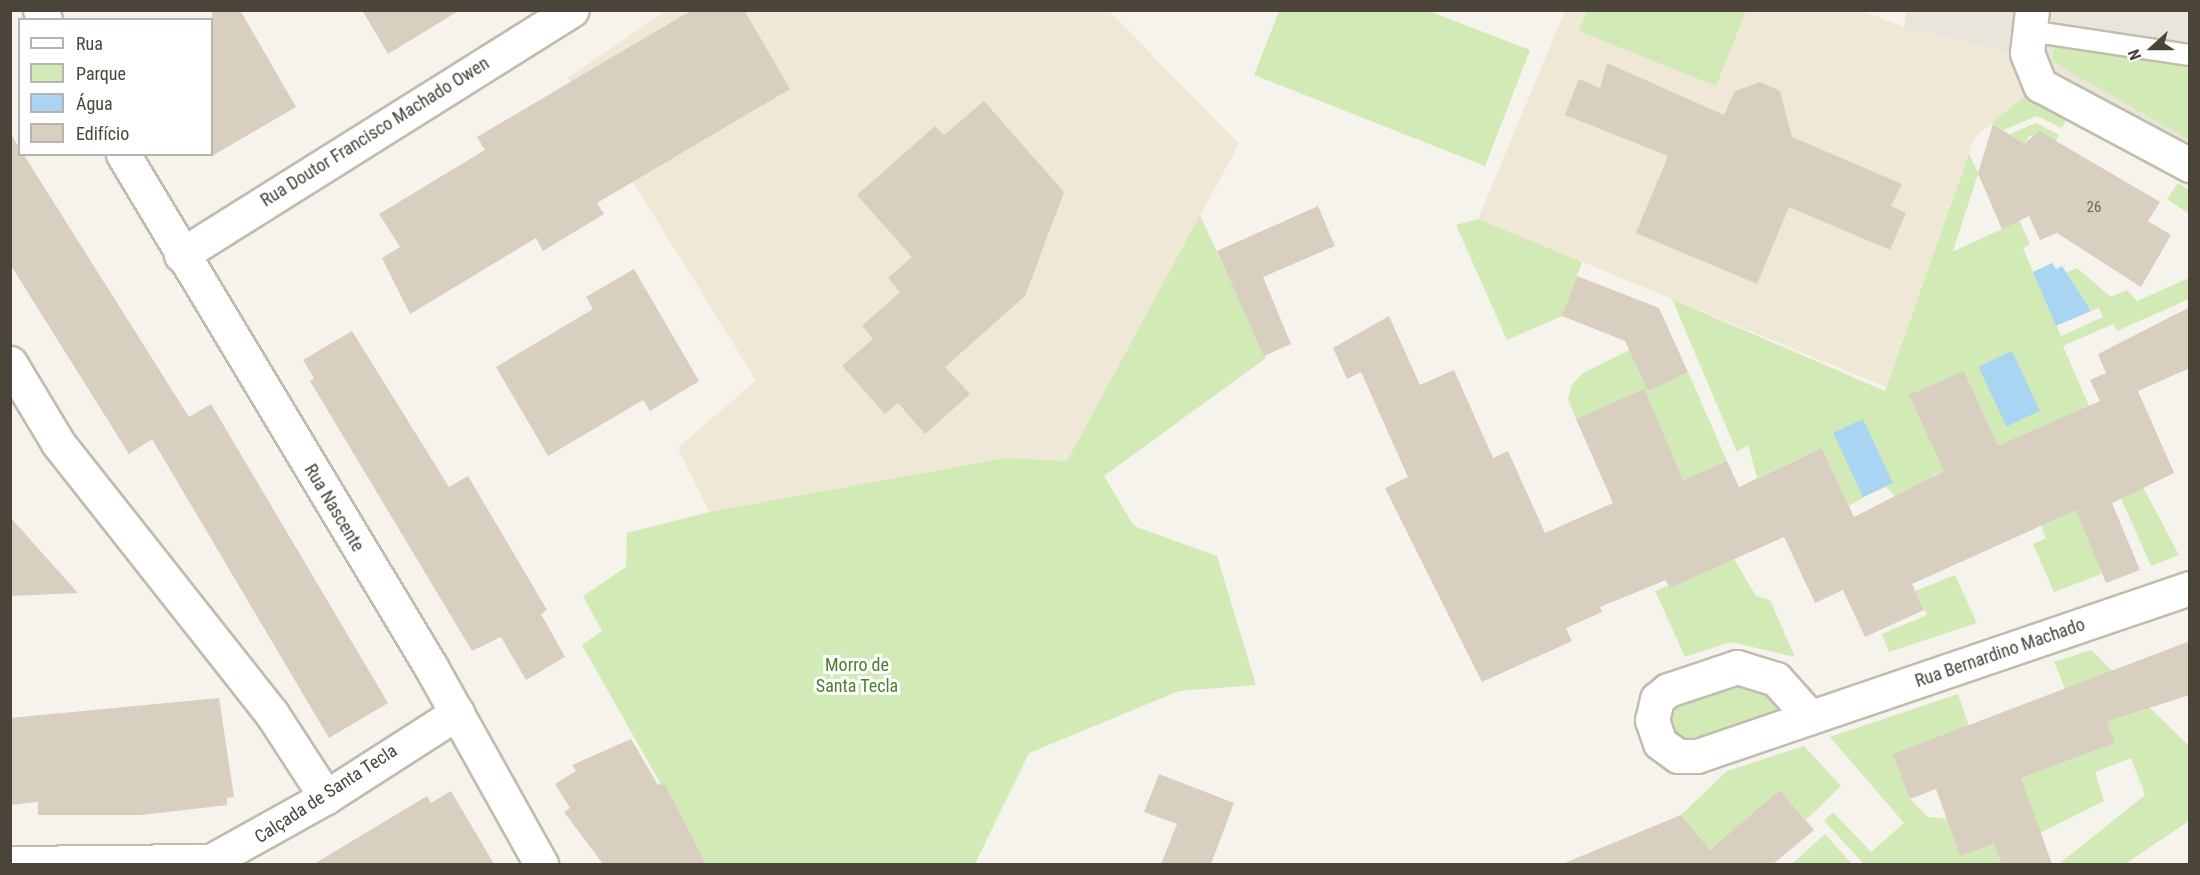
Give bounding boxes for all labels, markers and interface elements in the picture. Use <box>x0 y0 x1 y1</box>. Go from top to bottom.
legend <box>18 18 213 156</box>
north arrow <box>2122 18 2182 78</box>
text: Rua <box>76 33 103 54</box>
text: N <box>2124 47 2145 63</box>
street label: Rua Doutor Francisco Machado Owen <box>257 53 493 211</box>
text: Parque <box>76 63 126 84</box>
text: Água <box>76 93 113 114</box>
text: Edifício <box>76 123 129 144</box>
house number: 26 <box>2087 199 2101 217</box>
street label: Rua Nascente <box>299 460 369 556</box>
street label: Rua Bernardino Machado <box>1912 614 2088 692</box>
park label: Morro de Santa Tecla <box>816 655 898 698</box>
street label: Calçada de Santa Tecla <box>251 740 401 848</box>

